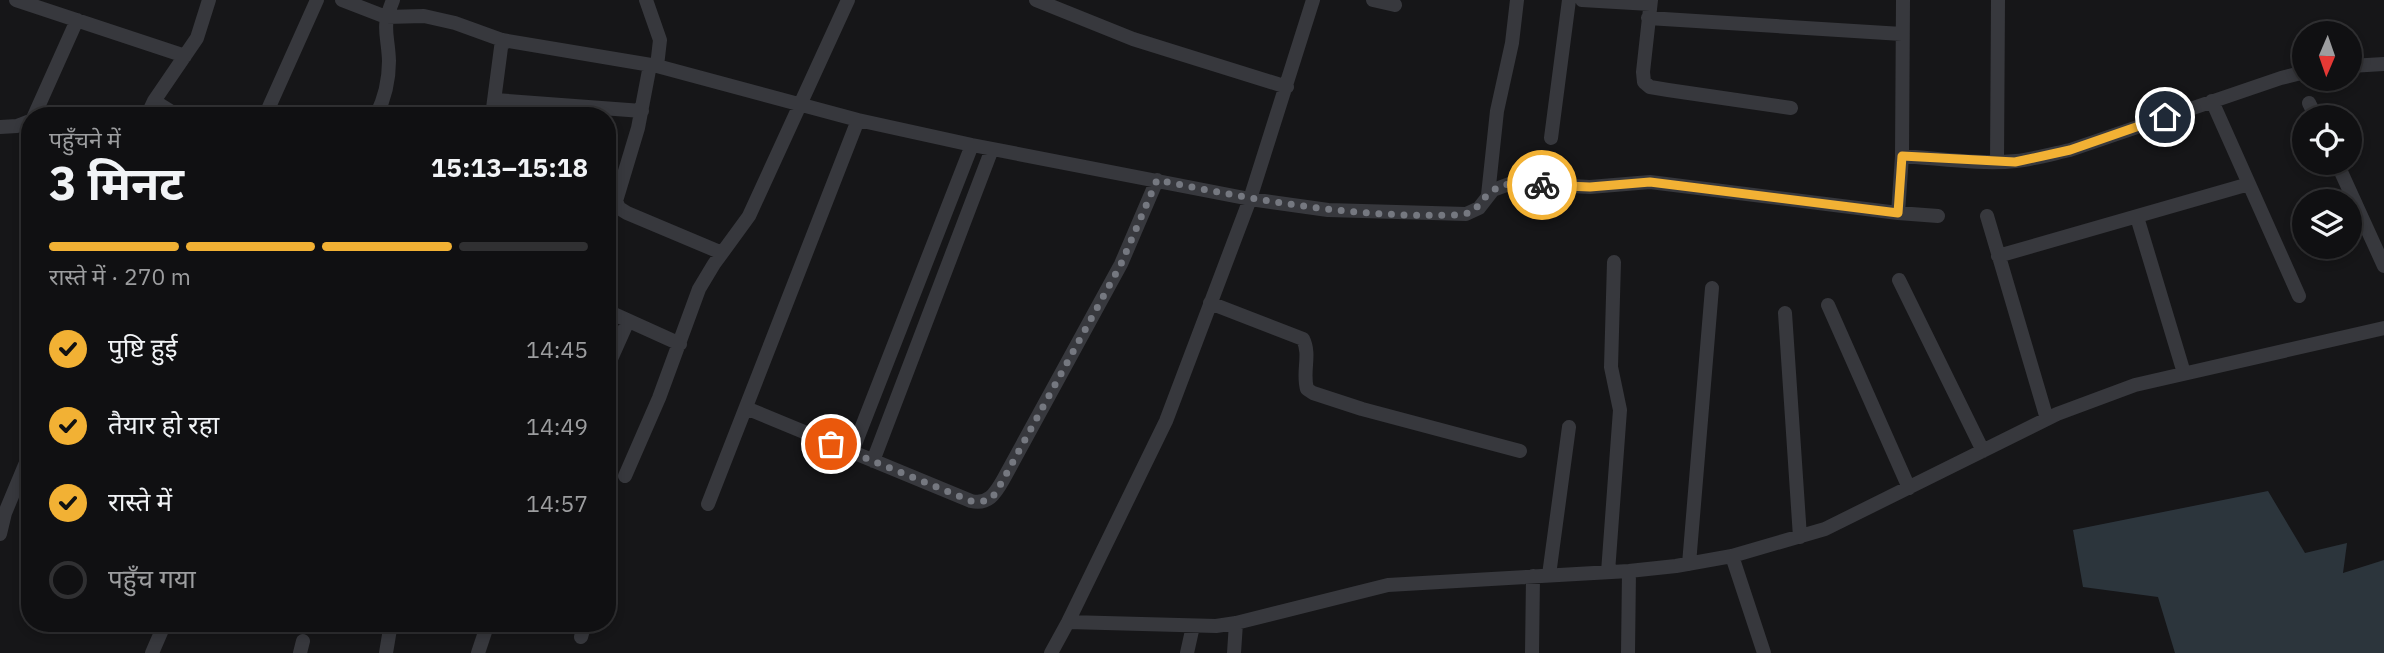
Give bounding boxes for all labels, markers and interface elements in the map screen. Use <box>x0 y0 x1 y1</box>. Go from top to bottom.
north arrow <box>2292 21 2362 91</box>
map controls <box>2292 21 2362 259</box>
pin <box>2135 87 2195 147</box>
icon: home <box>2146 98 2184 136</box>
button: locate <box>2292 105 2362 175</box>
text: पहुँचने में <box>49 124 121 154</box>
text: 15:13–15:18 <box>431 150 588 184</box>
courier <box>1507 150 1577 220</box>
text: 3 मिनट <box>49 153 184 213</box>
icon: bike <box>1523 166 1561 204</box>
button: layers <box>2292 189 2362 259</box>
text: रास्ते में · 270 m <box>49 261 191 291</box>
icon: check <box>49 330 87 368</box>
text: पुष्टि हुई <box>108 330 177 364</box>
text: 14:45 <box>526 334 588 364</box>
icon: check <box>49 407 87 445</box>
text: तैयार हो रहा <box>108 407 219 441</box>
text: 14:49 <box>526 411 588 441</box>
pin <box>801 414 861 474</box>
icon: bag <box>812 425 850 463</box>
icon: check <box>49 484 87 522</box>
text: रास्ते में <box>108 484 172 518</box>
text: 14:57 <box>526 488 588 518</box>
text: पहुँच गया <box>108 561 196 595</box>

